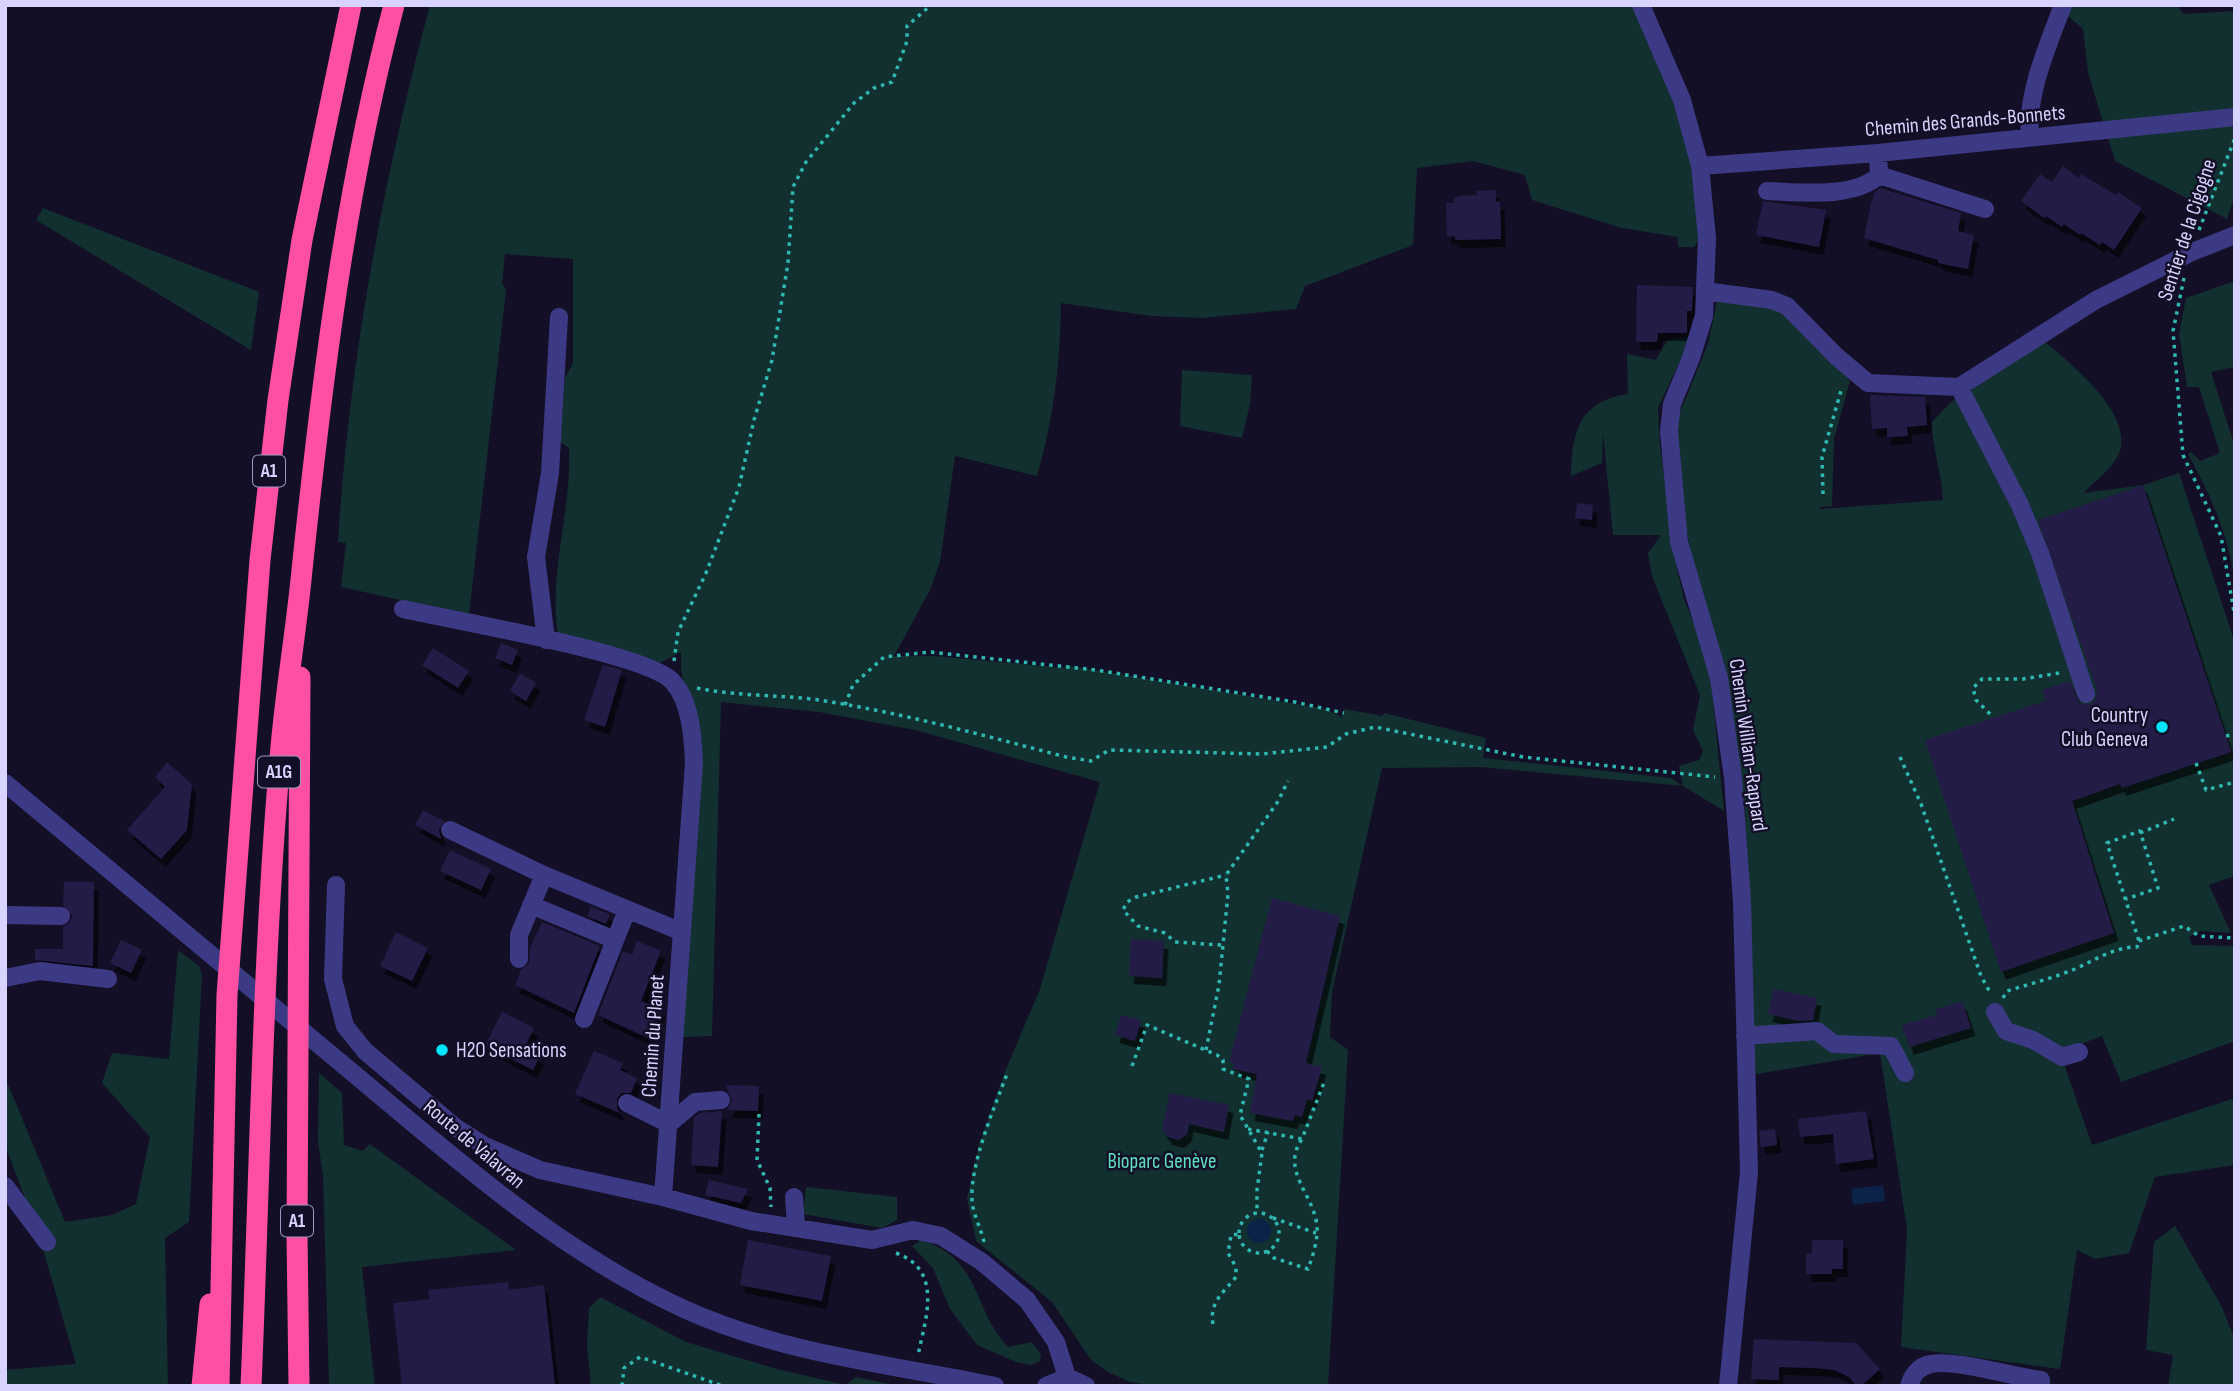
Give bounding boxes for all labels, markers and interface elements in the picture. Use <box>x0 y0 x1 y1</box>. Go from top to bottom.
street label: Chemin des Grands-Bonnets <box>1864 100 2066 142</box>
street label: Sentier de la Cigogne <box>2152 156 2222 304</box>
road number: A1 <box>253 456 285 486</box>
street label: Chemin William-Rappard <box>1724 657 1772 833</box>
place label: Country Club Geneva <box>2061 703 2148 752</box>
marker: Country Club Geneva <box>2154 719 2170 735</box>
road number: A1G <box>258 757 300 788</box>
street label: Chemin du Planet <box>636 974 670 1098</box>
place label: H2O Sensations <box>456 1038 567 1063</box>
marker: H2O Sensations <box>434 1042 450 1058</box>
street label: Route de Valavran <box>418 1094 530 1194</box>
park label: Bioparc Genève <box>1108 1149 1216 1174</box>
road number: A1 <box>281 1205 313 1236</box>

